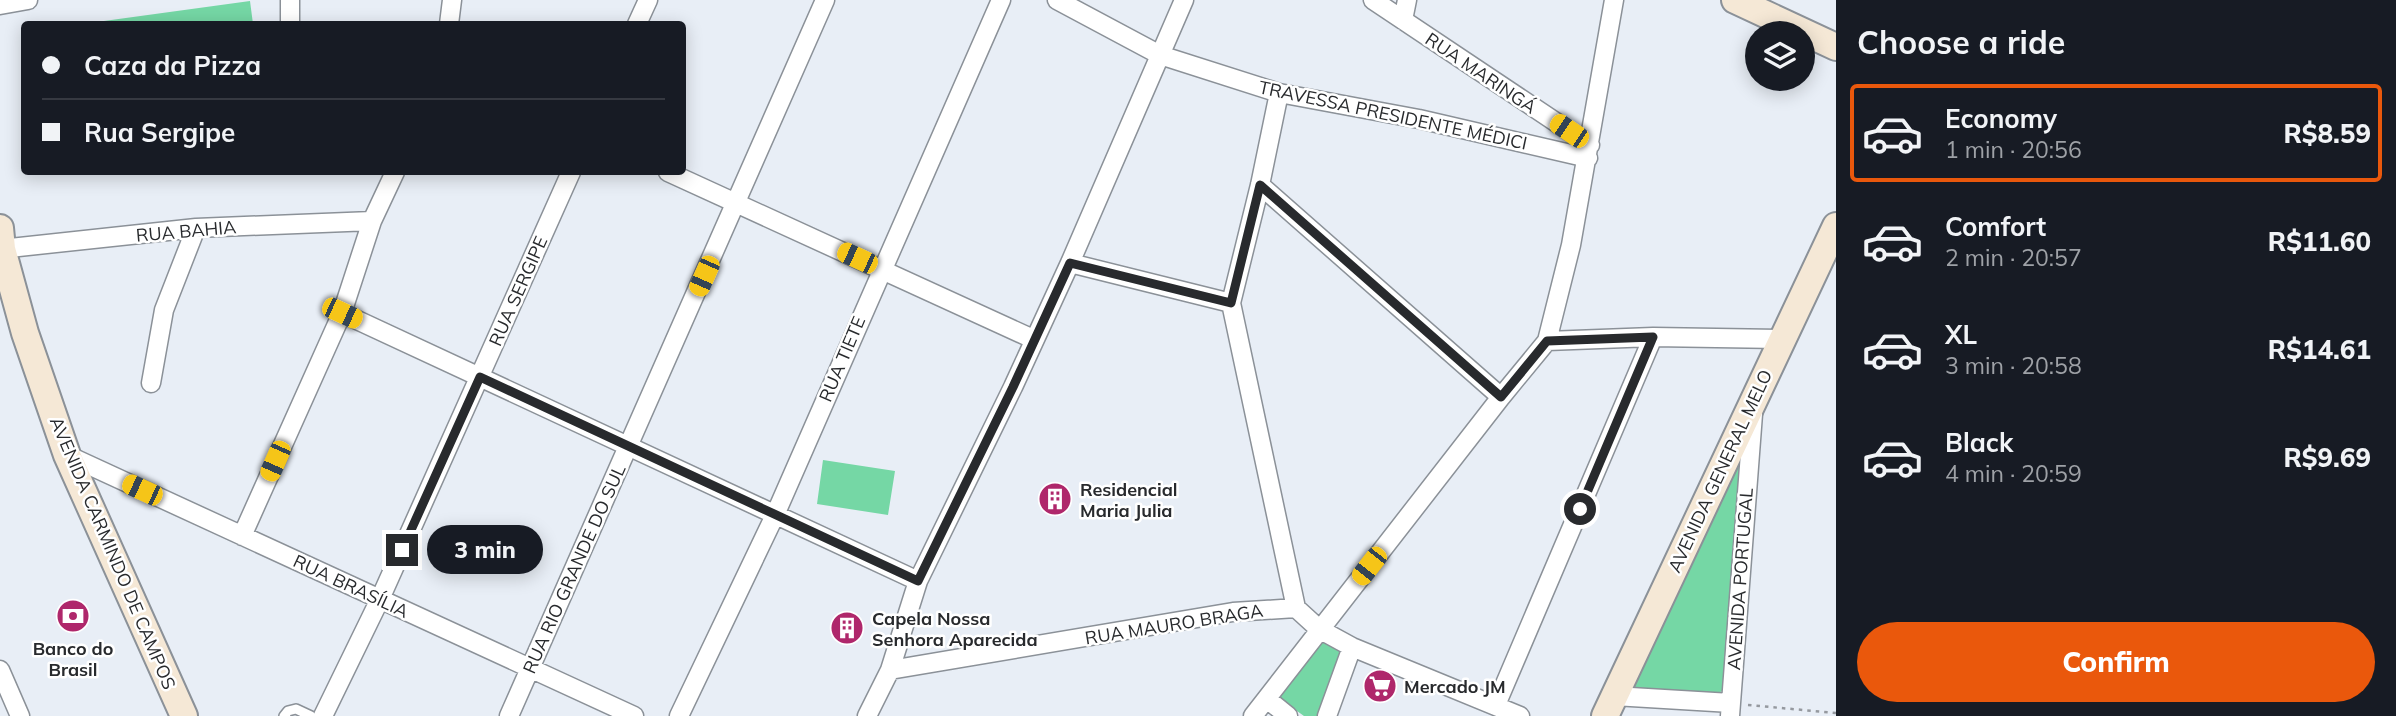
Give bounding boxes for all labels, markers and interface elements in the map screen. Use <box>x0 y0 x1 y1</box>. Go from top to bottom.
map controls <box>1745 21 1815 91</box>
button: layers <box>1745 21 1815 91</box>
text: Choose a ride <box>1857 22 2065 62</box>
street label: RUA MARINGÁ <box>1421 27 1541 119</box>
text: Caza da Pizza <box>84 49 261 82</box>
street label: TRAVESSA PRESIDENTE MÉDICI <box>1257 75 1529 155</box>
icon: car <box>1861 102 1924 165</box>
text: Economy <box>1945 102 2057 135</box>
car <box>1546 111 1593 151</box>
text: Rua Sergipe <box>84 116 235 149</box>
text: R$8.59 <box>2283 117 2371 150</box>
text: 1 min · 20:56 <box>1945 135 2082 164</box>
icon: car <box>1861 210 1924 273</box>
text: Comfort <box>1945 210 2046 243</box>
street label: RUA BAHIA <box>135 215 237 247</box>
text: R$11.60 <box>2268 225 2371 258</box>
street label: RUA SERGIPE <box>484 233 552 349</box>
car <box>834 240 881 276</box>
text: 2 min · 20:57 <box>1945 243 2082 272</box>
car <box>686 253 723 299</box>
car <box>319 295 366 331</box>
street label: RUA TIETE <box>814 313 870 405</box>
icon: car <box>1861 318 1924 381</box>
text: XL <box>1945 318 1977 351</box>
text: R$14.61 <box>2268 333 2371 366</box>
text: 3 min · 20:58 <box>1945 351 2082 380</box>
street label: AVENIDA GENERAL MELO <box>1663 366 1777 576</box>
street label: AVENIDA CARMINDO DE CAMPOS <box>45 413 181 693</box>
icon: car <box>1861 426 1924 489</box>
text: Black <box>1945 426 2013 459</box>
car <box>257 438 294 484</box>
text: R$9.69 <box>2283 441 2371 474</box>
text: 4 min · 20:59 <box>1945 459 2082 488</box>
street label: RUA RIO GRANDE DO SUL <box>517 461 631 677</box>
car <box>119 472 166 508</box>
place label: Residencial Maria Julia <box>1080 478 1178 522</box>
building icon: Residencial Maria Julia <box>1036 480 1074 518</box>
street label: AVENIDA PORTUGAL <box>1722 487 1758 671</box>
route start <box>1564 493 1596 525</box>
callout: 3 min <box>426 526 542 574</box>
route end <box>386 534 418 566</box>
text: 3 min <box>454 535 516 564</box>
car <box>1348 543 1391 589</box>
street label: RUA BRASÍLIA <box>290 549 412 623</box>
bank icon: Banco do Brasil <box>54 597 92 635</box>
street label: RUA MAURO BRAGA <box>1083 599 1265 649</box>
place label: Capela Nossa Senhora Aparecida <box>872 607 1038 651</box>
building icon: Capela Nossa Senhora Aparecida <box>828 609 866 647</box>
button: Confirm <box>1857 622 2375 702</box>
place label: Banco do Brasil <box>33 637 113 681</box>
supermarket icon: Mercado JM <box>1361 667 1399 705</box>
place label: Mercado JM <box>1404 675 1506 698</box>

